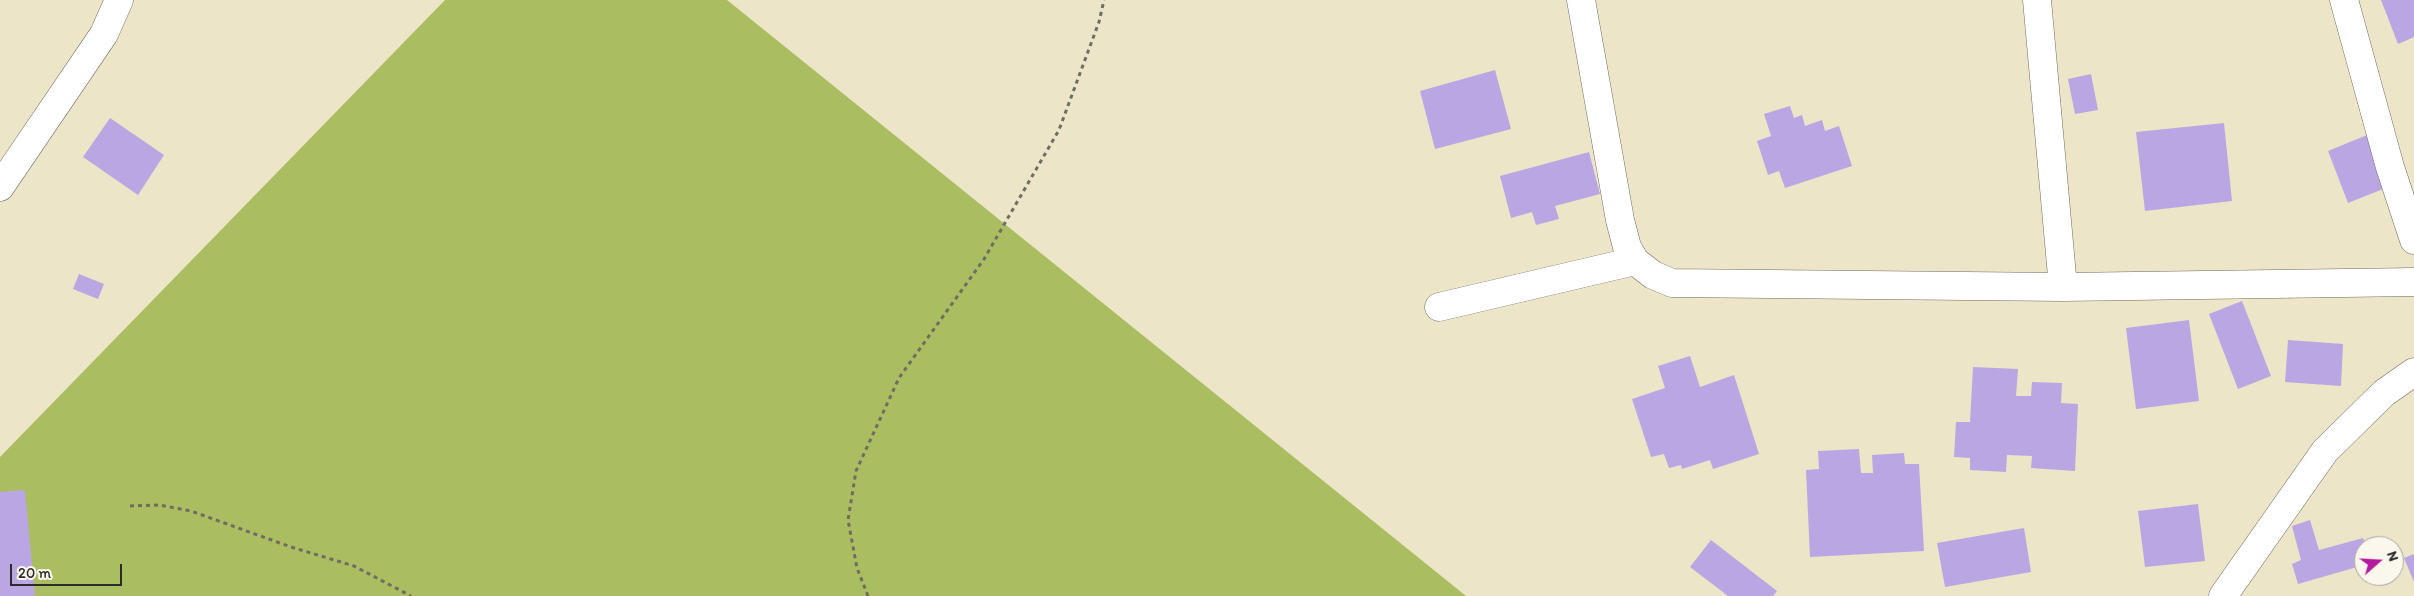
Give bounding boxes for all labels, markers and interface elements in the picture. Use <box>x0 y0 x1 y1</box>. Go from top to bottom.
north arrow <box>2354 536 2404 586</box>
text: N <box>2383 549 2402 564</box>
scale bar <box>12 554 125 586</box>
text: 20 m <box>18 564 51 582</box>

